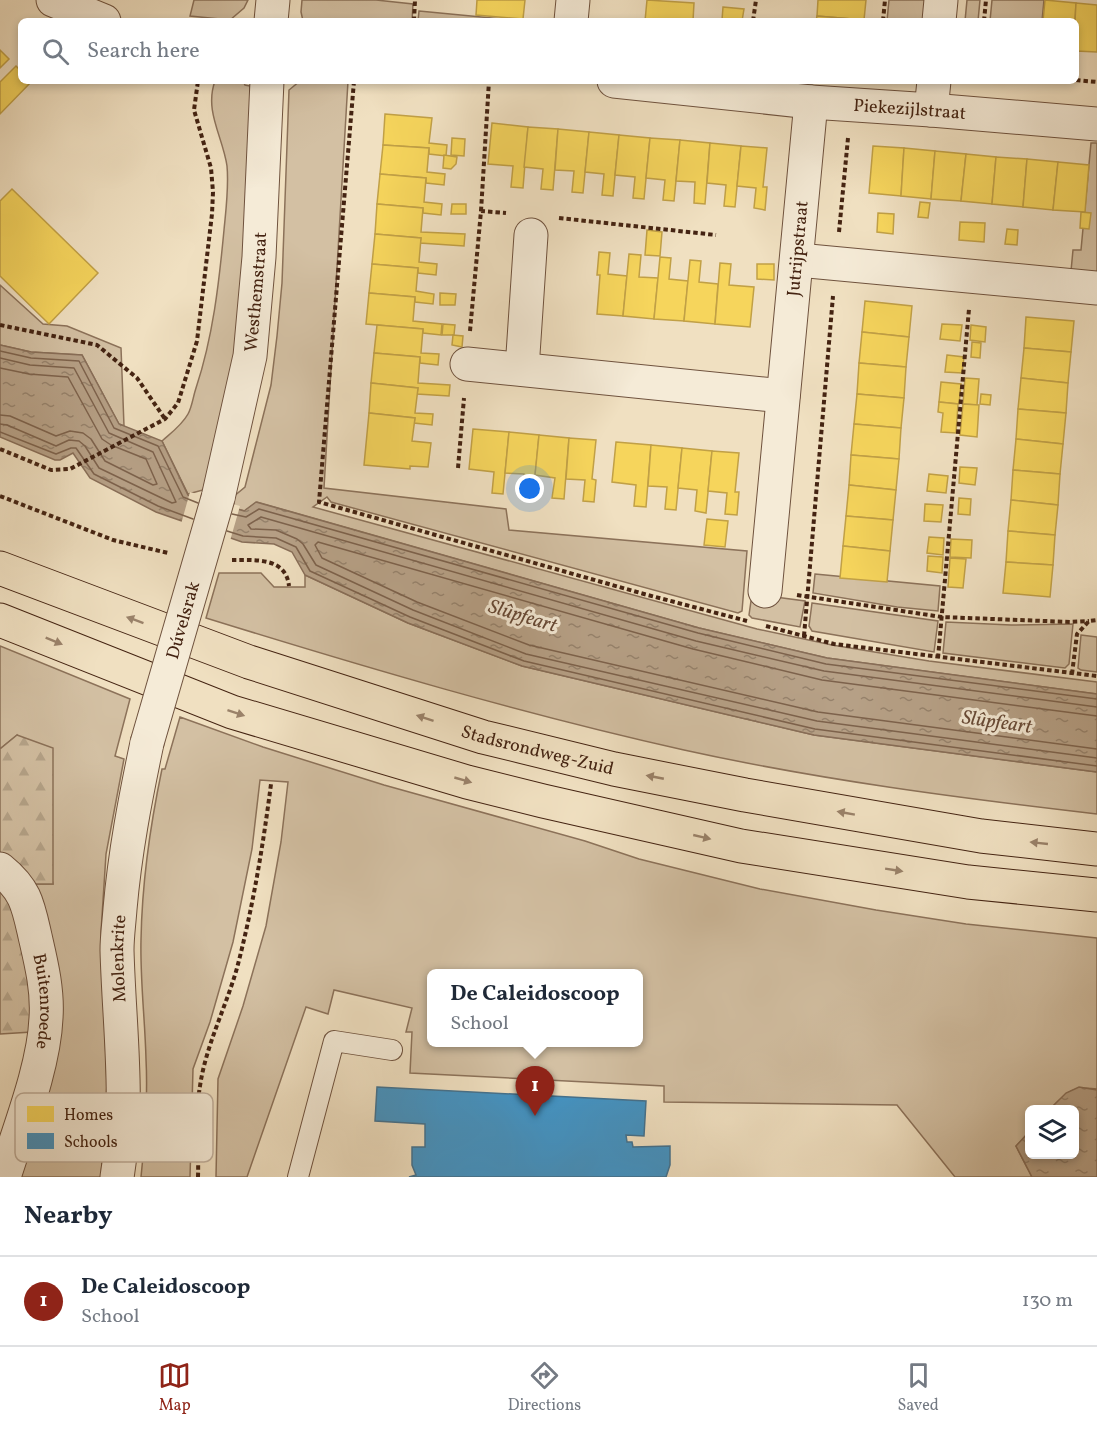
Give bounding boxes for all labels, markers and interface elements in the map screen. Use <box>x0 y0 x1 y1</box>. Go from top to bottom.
search box <box>18 18 1079 84</box>
icon: search <box>39 35 72 68</box>
text: Search here <box>87 36 200 67</box>
street label: Piekezijlstraat <box>852 94 967 127</box>
street label: Jutrijpstraat <box>782 200 816 298</box>
street label: Westhemstraat <box>239 231 274 353</box>
your location <box>515 474 544 503</box>
street label: Dúvelsrak <box>161 578 207 662</box>
water label: Slûpfeart <box>485 593 561 641</box>
one-way arrow <box>126 614 144 624</box>
one-way arrow <box>46 637 64 647</box>
water label: Slûpfeart <box>960 704 1034 742</box>
one-way arrow <box>227 708 245 718</box>
one-way arrow <box>416 713 434 723</box>
street label: Stadsrondweg-Zuid <box>458 720 616 782</box>
one-way arrow <box>645 772 664 781</box>
one-way arrow <box>454 776 472 785</box>
one-way arrow <box>837 808 856 817</box>
one-way arrow <box>693 833 712 842</box>
one-way arrow <box>1029 838 1048 848</box>
one-way arrow <box>885 866 904 875</box>
street label: Molenkrite <box>106 914 134 1003</box>
street label: Buitenroede <box>25 951 57 1051</box>
popup <box>427 969 643 1047</box>
text: De Caleidoscoop <box>450 979 620 1010</box>
text: School <box>450 1010 509 1038</box>
pin: 1 <box>516 1066 554 1116</box>
legend <box>15 1093 213 1162</box>
text: Homes <box>64 1105 113 1127</box>
map controls <box>1025 1105 1079 1159</box>
button: layers <box>1025 1105 1079 1159</box>
text: Schools <box>64 1132 118 1154</box>
text: Nearby <box>24 1198 113 1234</box>
text: De Caleidoscoop <box>81 1272 250 1303</box>
text: 1 <box>39 1287 48 1315</box>
text: 130 m <box>1022 1287 1073 1315</box>
text: School <box>81 1303 139 1331</box>
tab: Map <box>158 1359 191 1417</box>
tab: Directions <box>508 1359 581 1417</box>
tab: Saved <box>898 1359 939 1417</box>

